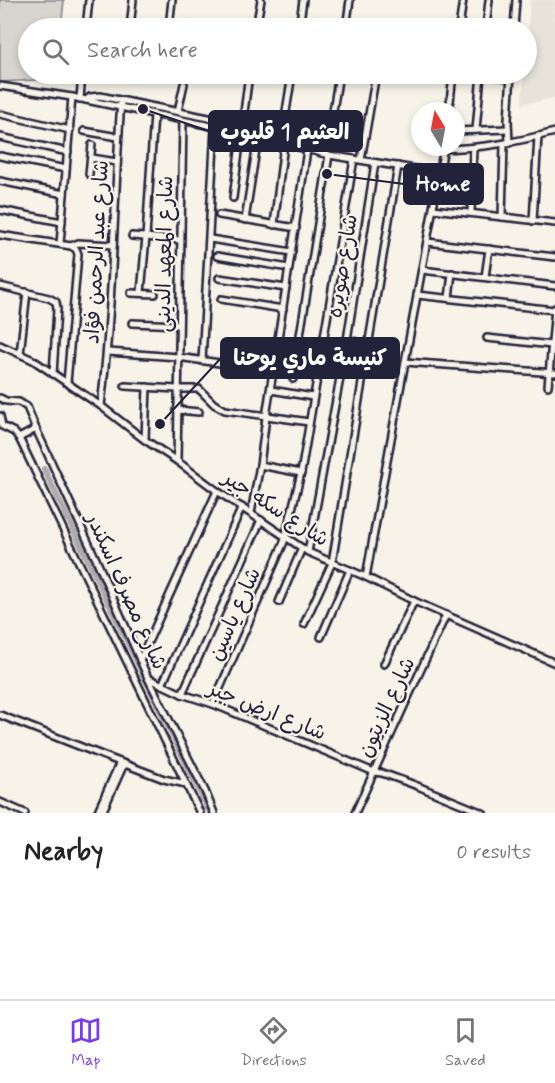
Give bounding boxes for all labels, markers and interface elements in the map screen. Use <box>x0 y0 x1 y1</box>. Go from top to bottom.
search box <box>18 18 537 84</box>
icon: search <box>39 35 72 68</box>
text: Search here <box>87 37 198 65</box>
north arrow <box>411 102 465 156</box>
callout: العثيم 1 قليوب <box>209 111 362 151</box>
text: العثيم 1 قليوب <box>221 119 349 148</box>
street label: شارع عبد الرحمن فؤاد <box>78 159 116 345</box>
callout: Home <box>404 164 483 204</box>
text: Home <box>416 171 470 199</box>
street label: شارع المعهد الدينى <box>150 175 180 333</box>
street label: شارع صويره <box>321 212 365 320</box>
callout: كنيسة ماري يوحنا <box>221 338 399 378</box>
text: كنيسة ماري يوحنا <box>233 345 387 374</box>
street label: شارع سكه جير <box>215 463 334 554</box>
street label: شارع مصرف اسكندر <box>78 507 173 674</box>
street label: شارع ياسين <box>202 563 268 666</box>
street label: شارع الزيتون <box>352 653 422 762</box>
street label: شارع ارض جبر <box>201 674 330 747</box>
text: Nearby <box>24 835 103 869</box>
text: 0 results <box>457 839 531 866</box>
tab: Map <box>69 1014 102 1071</box>
tab: Directions <box>241 1014 307 1071</box>
tab: Saved <box>445 1014 486 1071</box>

